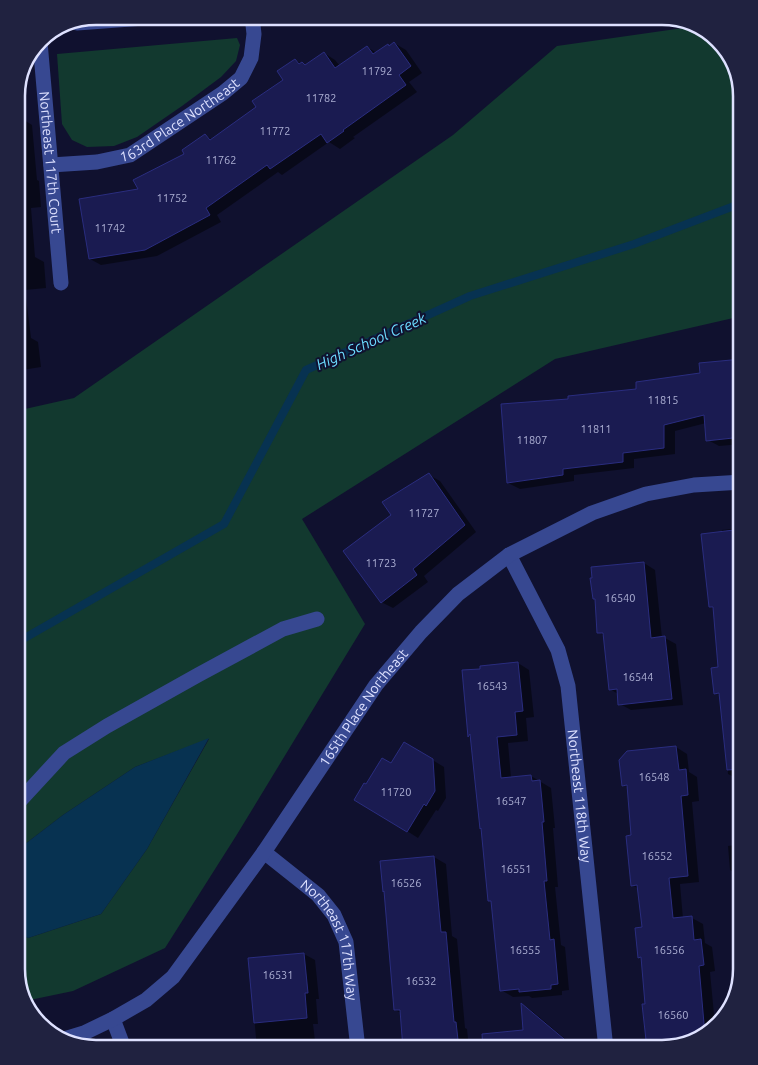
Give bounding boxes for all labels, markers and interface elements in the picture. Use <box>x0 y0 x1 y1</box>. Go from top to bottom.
house number: 11792 <box>361 65 393 77</box>
street label: 163rd Place Northeast <box>118 75 243 165</box>
street label: Northeast 117th Court <box>36 91 65 235</box>
house number: 11782 <box>305 92 337 104</box>
house number: 11772 <box>259 125 291 137</box>
house number: 11762 <box>205 154 237 166</box>
house number: 11752 <box>156 192 188 204</box>
house number: 11742 <box>94 222 126 234</box>
water label: High School Creek <box>313 309 429 373</box>
house number: 11815 <box>647 394 679 406</box>
house number: 11811 <box>580 423 612 435</box>
house number: 11807 <box>516 434 548 446</box>
house number: 11727 <box>408 507 440 519</box>
house number: 11723 <box>365 557 397 569</box>
house number: 16540 <box>604 592 636 604</box>
street label: 165th Place Northeast <box>316 645 411 769</box>
house number: 16544 <box>622 671 654 683</box>
house number: 16543 <box>476 680 508 692</box>
street label: Northeast 118th Way <box>565 729 594 864</box>
house number: 16548 <box>638 771 670 783</box>
house number: 11720 <box>380 786 412 798</box>
house number: 16547 <box>495 795 527 807</box>
house number: 16552 <box>641 850 673 862</box>
house number: 16551 <box>500 863 532 875</box>
street label: Northeast 117th Way <box>297 876 361 1002</box>
house number: 16526 <box>390 877 422 889</box>
house number: 16555 <box>509 944 541 956</box>
house number: 16556 <box>653 944 685 956</box>
house number: 16531 <box>262 969 294 981</box>
house number: 16532 <box>405 975 437 987</box>
house number: 16560 <box>657 1009 689 1021</box>

